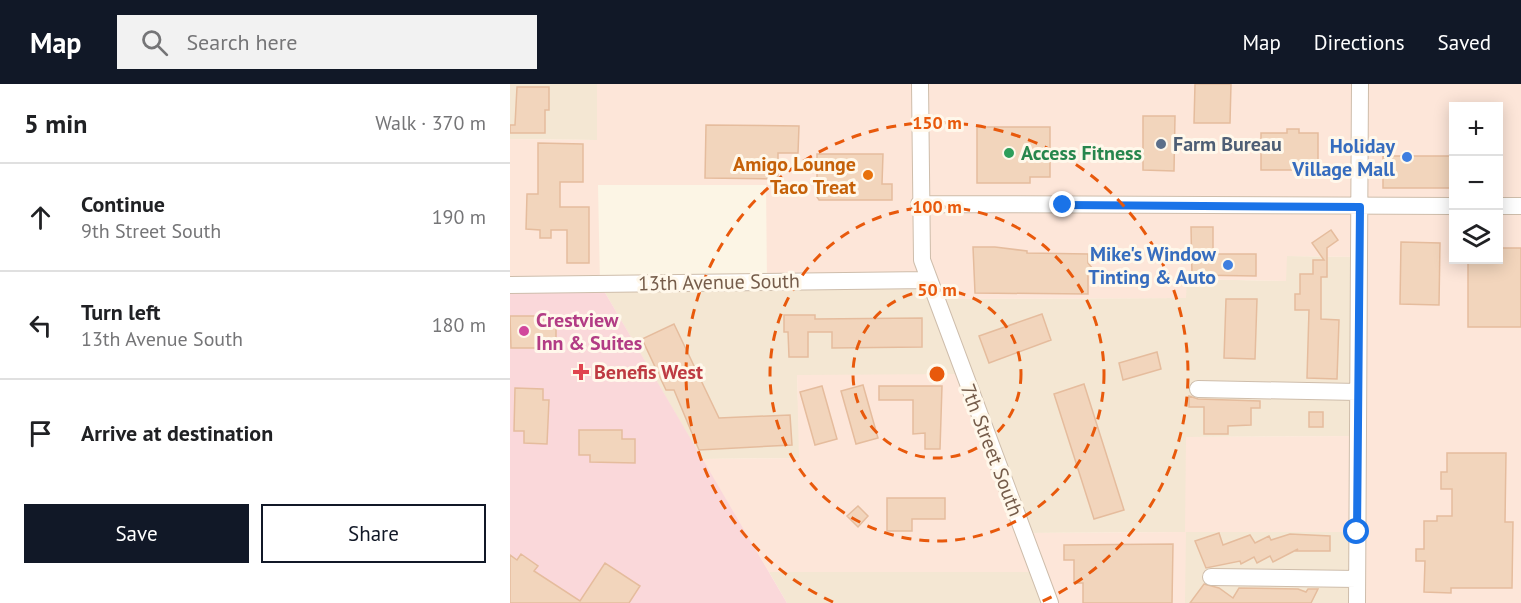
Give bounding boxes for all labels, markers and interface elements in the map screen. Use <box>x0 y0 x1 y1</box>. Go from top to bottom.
search box <box>117 15 537 69</box>
text: Map <box>30 24 81 61</box>
icon: search <box>138 26 171 59</box>
text: Search here <box>186 28 297 56</box>
text: Map <box>1242 29 1281 56</box>
text: Directions <box>1314 29 1405 56</box>
text: Saved <box>1438 29 1491 56</box>
map controls <box>1449 102 1503 264</box>
button: + <box>1449 102 1503 156</box>
text: 5 min <box>24 107 87 140</box>
text: Walk · 370 m <box>375 110 486 136</box>
text: 150 m <box>912 111 962 134</box>
place label: Farm Bureau <box>1173 131 1282 157</box>
place label: Holiday Village Mall <box>1291 133 1395 182</box>
marker: Farm Bureau <box>1154 137 1168 151</box>
place label: Access Fitness <box>1021 140 1142 166</box>
marker: Access Fitness <box>1002 146 1016 160</box>
marker: Holiday Village Mall <box>1400 150 1414 164</box>
place label: Amigo Lounge Taco Treat <box>733 151 856 200</box>
button: − <box>1449 156 1503 210</box>
marker: Amigo Lounge Taco Treat <box>861 168 875 182</box>
text: Continue <box>81 190 165 218</box>
route end <box>1049 191 1075 217</box>
text: 100 m <box>912 195 962 218</box>
icon: ahead <box>24 201 57 234</box>
text: 190 m <box>432 204 486 230</box>
button: layers <box>1449 210 1503 264</box>
text: 9th Street South <box>81 218 221 244</box>
place label: Mike's Window Tinting & Auto <box>1088 241 1217 290</box>
marker: Mike's Window Tinting & Auto <box>1221 258 1235 272</box>
street label: 13th Avenue South <box>638 268 800 296</box>
text: 50 m <box>917 278 957 301</box>
text: Turn left <box>81 298 161 326</box>
place label: Crestview Inn & Suites <box>536 307 642 356</box>
icon: left <box>24 309 57 342</box>
text: 180 m <box>432 312 486 338</box>
marker: Crestview Inn & Suites <box>517 324 531 338</box>
text: 13th Avenue South <box>81 326 243 352</box>
place label: Benefis West <box>594 359 703 385</box>
marker: Benefis West <box>572 363 590 381</box>
centre of rings <box>927 364 947 384</box>
street label: 7th Street South <box>955 380 1029 520</box>
icon: arrive <box>24 417 57 450</box>
text: Arrive at destination <box>81 419 273 447</box>
button: Save <box>24 504 249 563</box>
button: Share <box>261 504 486 563</box>
route start <box>1343 518 1369 544</box>

